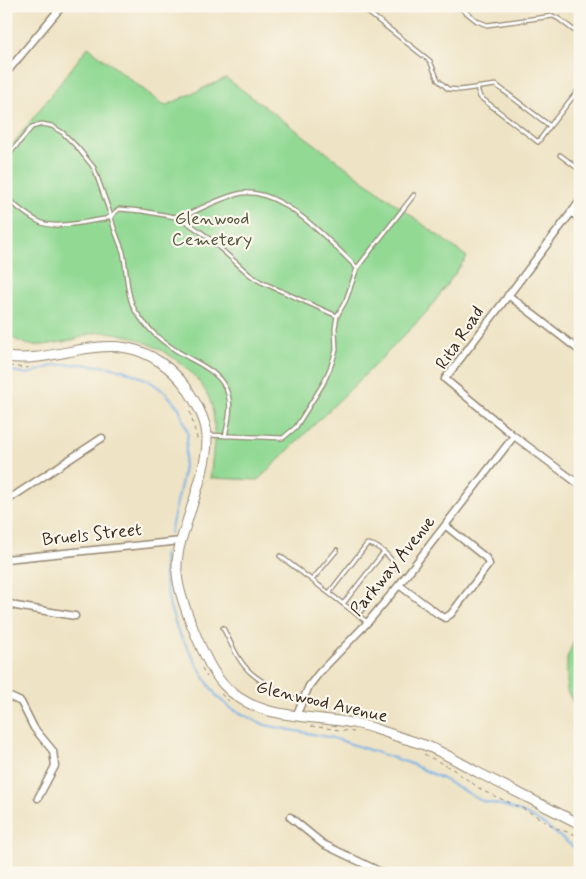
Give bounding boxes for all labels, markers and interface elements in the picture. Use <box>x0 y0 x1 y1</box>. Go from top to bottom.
park label: Glenwood Cemetery <box>172 207 252 252</box>
street label: Rita Road <box>430 302 490 374</box>
street label: Parkway Avenue <box>345 511 441 621</box>
street label: Bruels Street <box>41 518 143 552</box>
street label: Glenwood Avenue <box>254 675 390 729</box>

